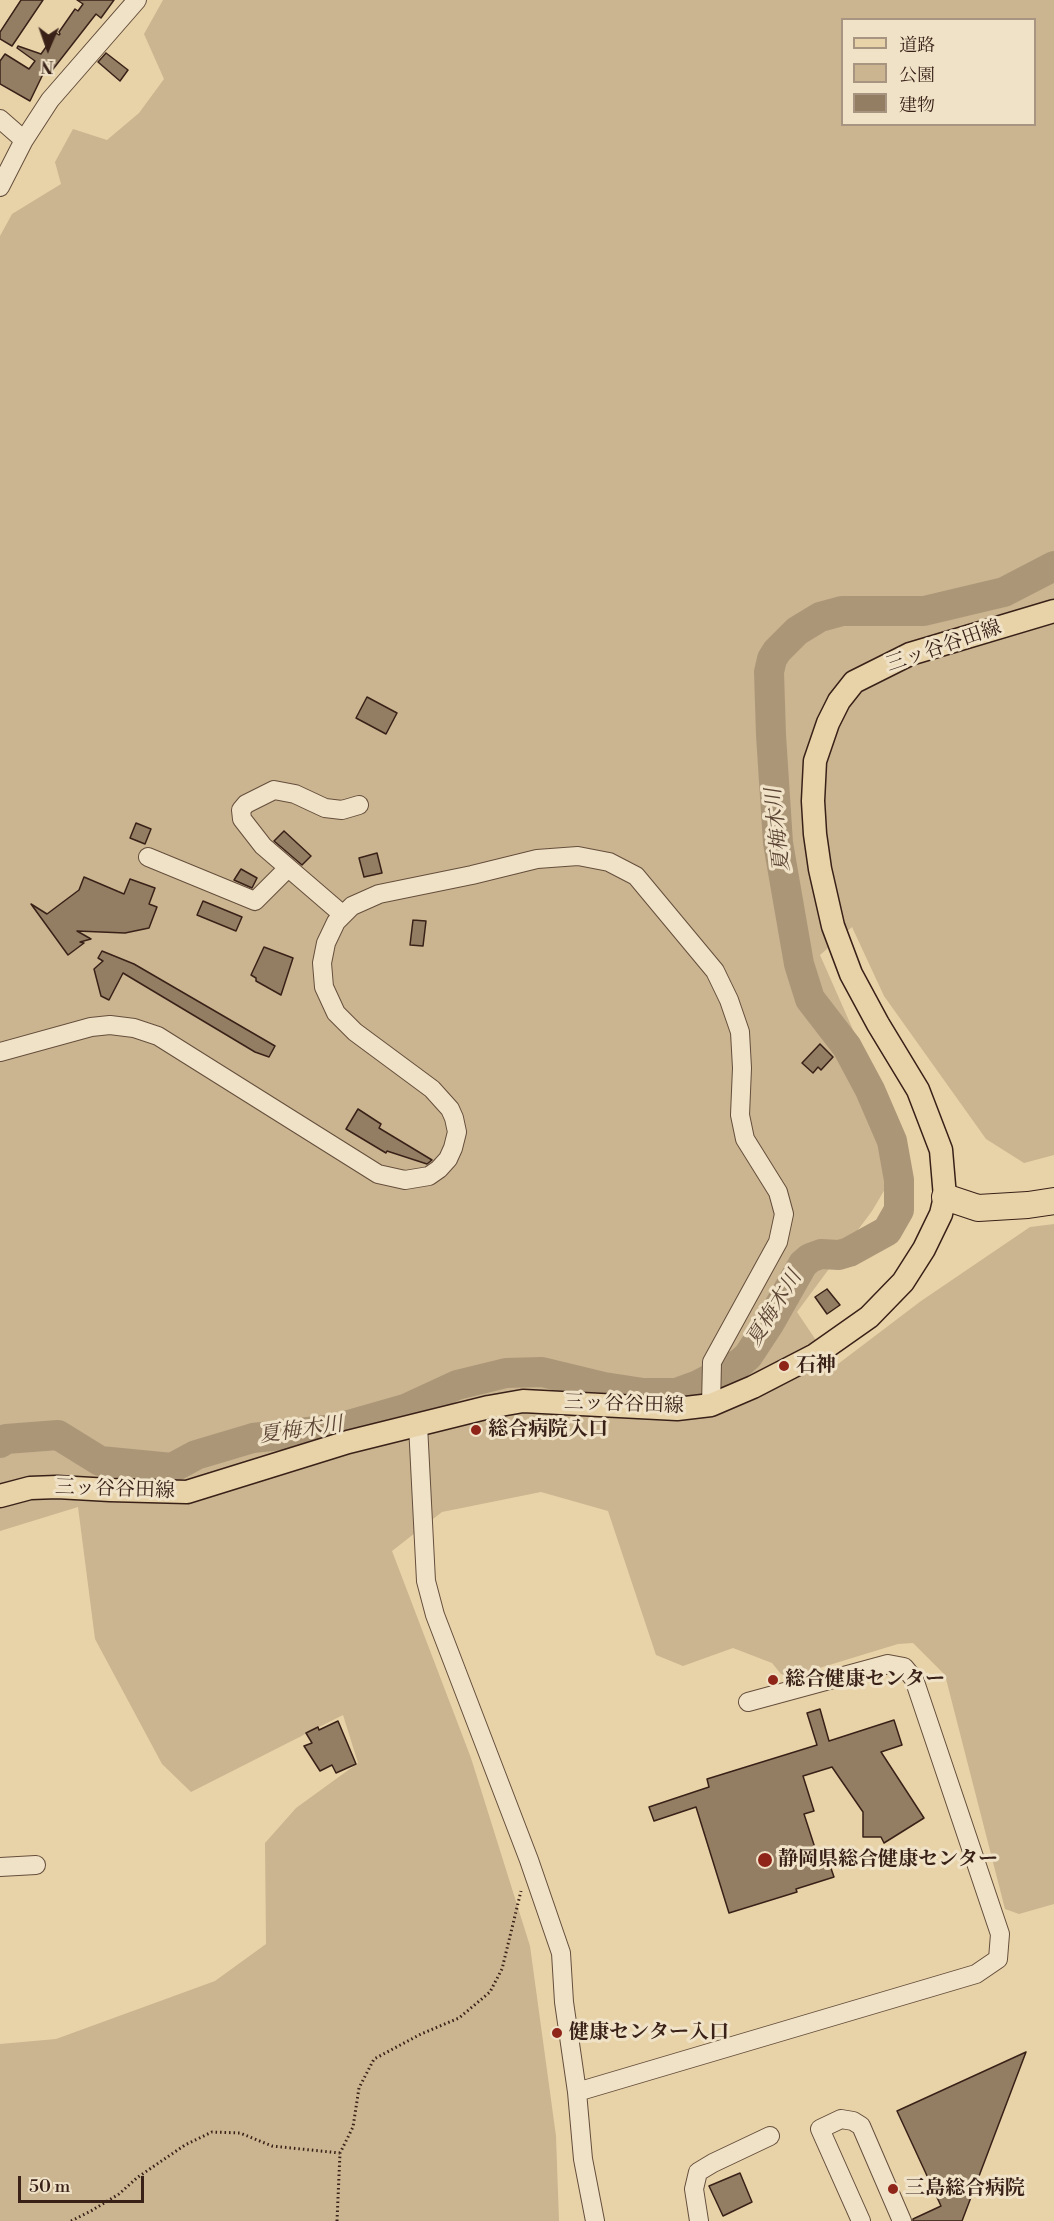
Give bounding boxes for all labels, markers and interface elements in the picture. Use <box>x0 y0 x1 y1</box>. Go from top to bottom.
north arrow <box>18 18 78 78</box>
legend <box>841 18 1036 126</box>
text: 道路 <box>899 34 935 57</box>
text: N <box>41 56 54 76</box>
text: 公園 <box>899 64 935 87</box>
text: 建物 <box>899 94 935 117</box>
street label: 三ッ谷谷田線 <box>883 616 1005 678</box>
water label: 夏梅木川 <box>762 787 796 873</box>
water label: 夏梅木川 <box>742 1267 808 1351</box>
place label: 石神 <box>796 1354 836 1378</box>
marker: 石神 <box>777 1359 791 1373</box>
street label: 三ッ谷谷田線 <box>564 1391 684 1419</box>
water label: 夏梅木川 <box>258 1413 344 1449</box>
place label: 総合病院入口 <box>488 1418 608 1442</box>
marker: 総合病院入口 <box>469 1423 483 1437</box>
street label: 三ッ谷谷田線 <box>55 1476 175 1504</box>
place label: 総合健康センター <box>785 1668 945 1692</box>
marker: 総合健康センター <box>766 1673 780 1687</box>
place label: 静岡県総合健康センター <box>778 1848 998 1872</box>
marker: 静岡県総合健康センター <box>756 1851 774 1869</box>
place label: 健康センター入口 <box>569 2021 729 2045</box>
marker: 健康センター入口 <box>550 2026 564 2040</box>
scale bar <box>21 2164 147 2202</box>
text: 50 m <box>29 2175 70 2198</box>
place label: 三島総合病院 <box>905 2177 1025 2201</box>
marker: 三島総合病院 <box>886 2182 900 2196</box>

